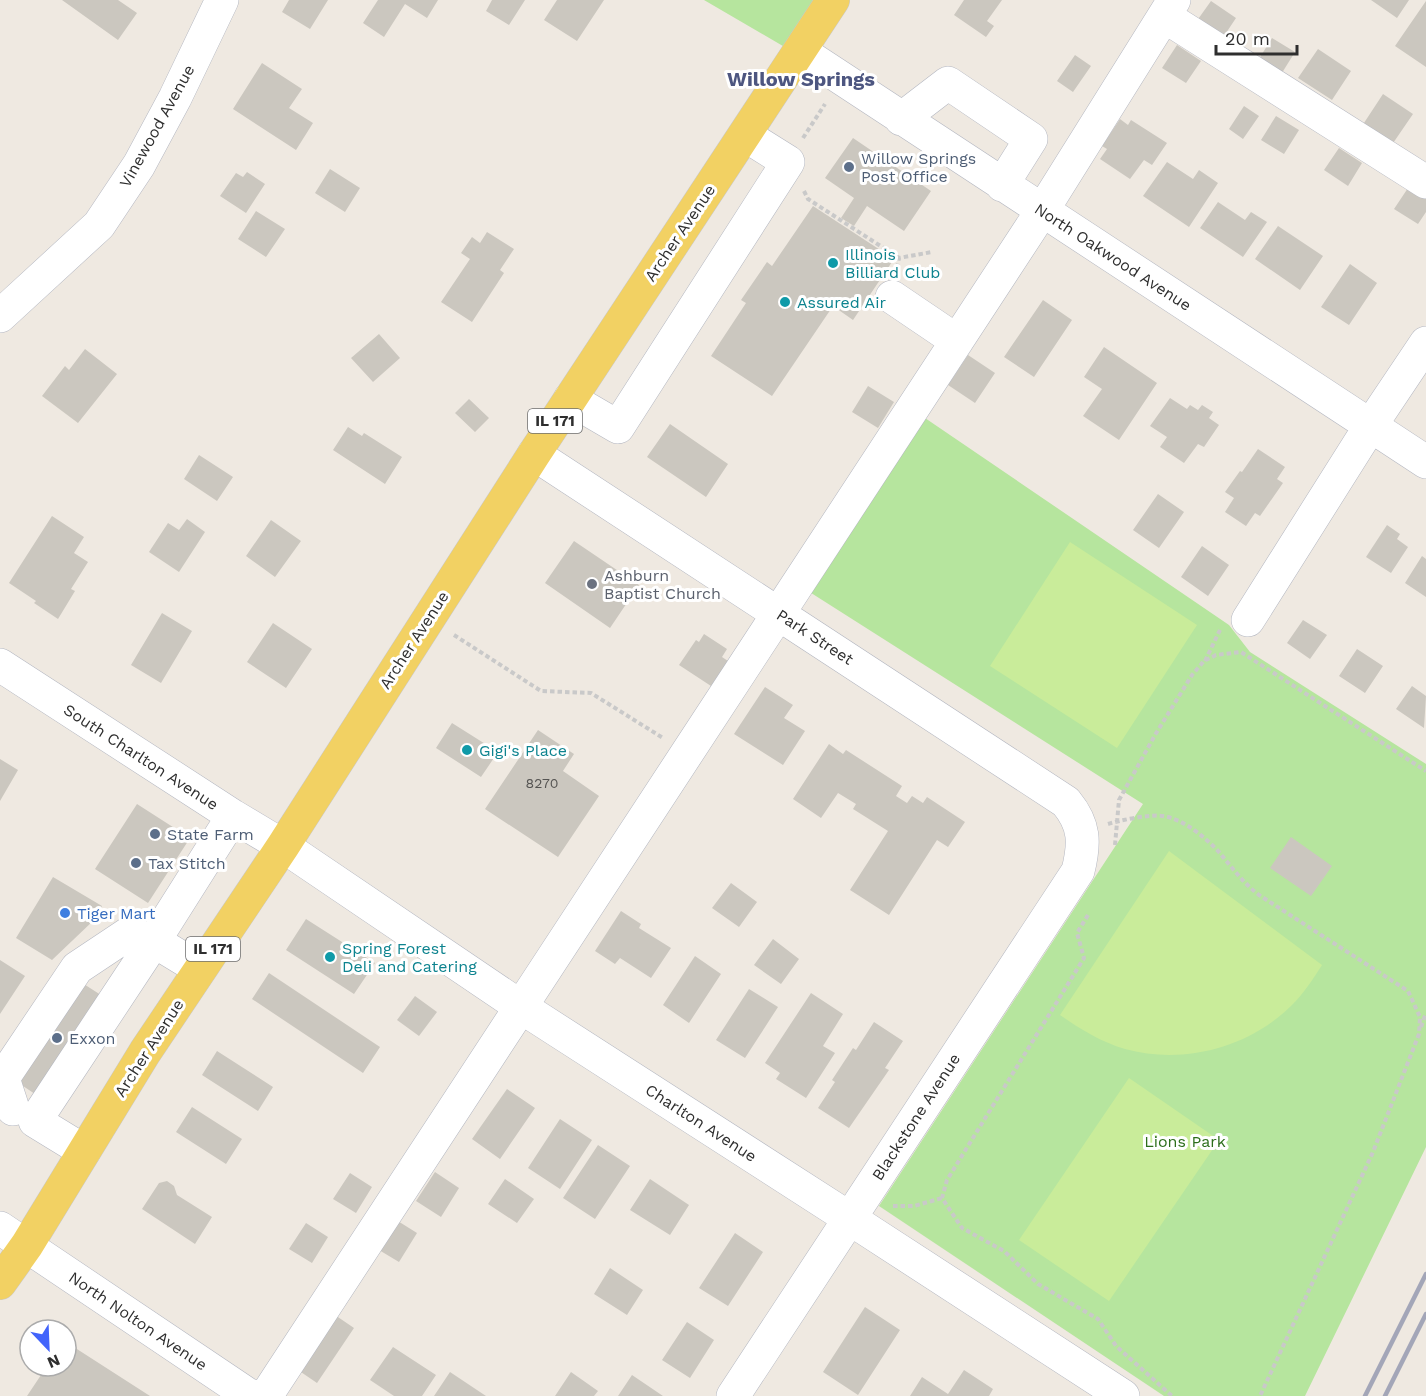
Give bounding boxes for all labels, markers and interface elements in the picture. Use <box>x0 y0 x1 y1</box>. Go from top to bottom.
scale bar <box>1216 18 1297 56</box>
text: 20 m <box>1225 28 1270 49</box>
street label: Vinewood Avenue <box>115 61 199 191</box>
district label: Willow Springs <box>727 67 875 91</box>
place label: Willow Springs Post Office <box>861 149 976 186</box>
marker: Willow Springs Post Office <box>842 160 856 174</box>
street label: Archer Avenue <box>641 181 719 285</box>
street label: North Oakwood Avenue <box>1031 199 1195 315</box>
place label: Illinois Billiard Club <box>845 245 940 282</box>
marker: Illinois Billiard Club <box>826 256 840 270</box>
place label: Assured Air <box>797 293 886 312</box>
marker: Assured Air <box>778 295 792 309</box>
road number: IL 171 <box>528 409 582 433</box>
place label: Ashburn Baptist Church <box>604 566 721 603</box>
marker: Ashburn Baptist Church <box>585 577 599 591</box>
street label: Archer Avenue <box>375 588 453 692</box>
street label: Park Street <box>773 605 857 669</box>
street label: South Charlton Avenue <box>60 700 222 814</box>
place label: Gigi's Place <box>479 741 567 760</box>
marker: Gigi's Place <box>460 743 474 757</box>
house number: 8270 <box>526 775 558 791</box>
place label: State Farm <box>167 825 254 844</box>
marker: State Farm <box>148 827 162 841</box>
place label: Tax Stitch <box>148 854 226 873</box>
marker: Tax Stitch <box>129 856 143 870</box>
place label: Tiger Mart <box>77 904 156 923</box>
marker: Tiger Mart <box>58 906 72 920</box>
road number: IL 171 <box>186 937 240 961</box>
place label: Spring Forest Deli and Catering <box>342 939 477 976</box>
marker: Spring Forest Deli and Catering <box>323 950 337 964</box>
street label: Archer Avenue <box>110 996 188 1100</box>
place label: Exxon <box>69 1029 115 1048</box>
marker: Exxon <box>50 1031 64 1045</box>
street label: Blackstone Avenue <box>868 1050 964 1184</box>
street label: Charlton Avenue <box>642 1080 760 1166</box>
park label: Lions Park <box>1144 1132 1226 1151</box>
street label: North Nolton Avenue <box>65 1268 211 1374</box>
north arrow <box>18 1318 78 1378</box>
text: N <box>44 1350 63 1372</box>

